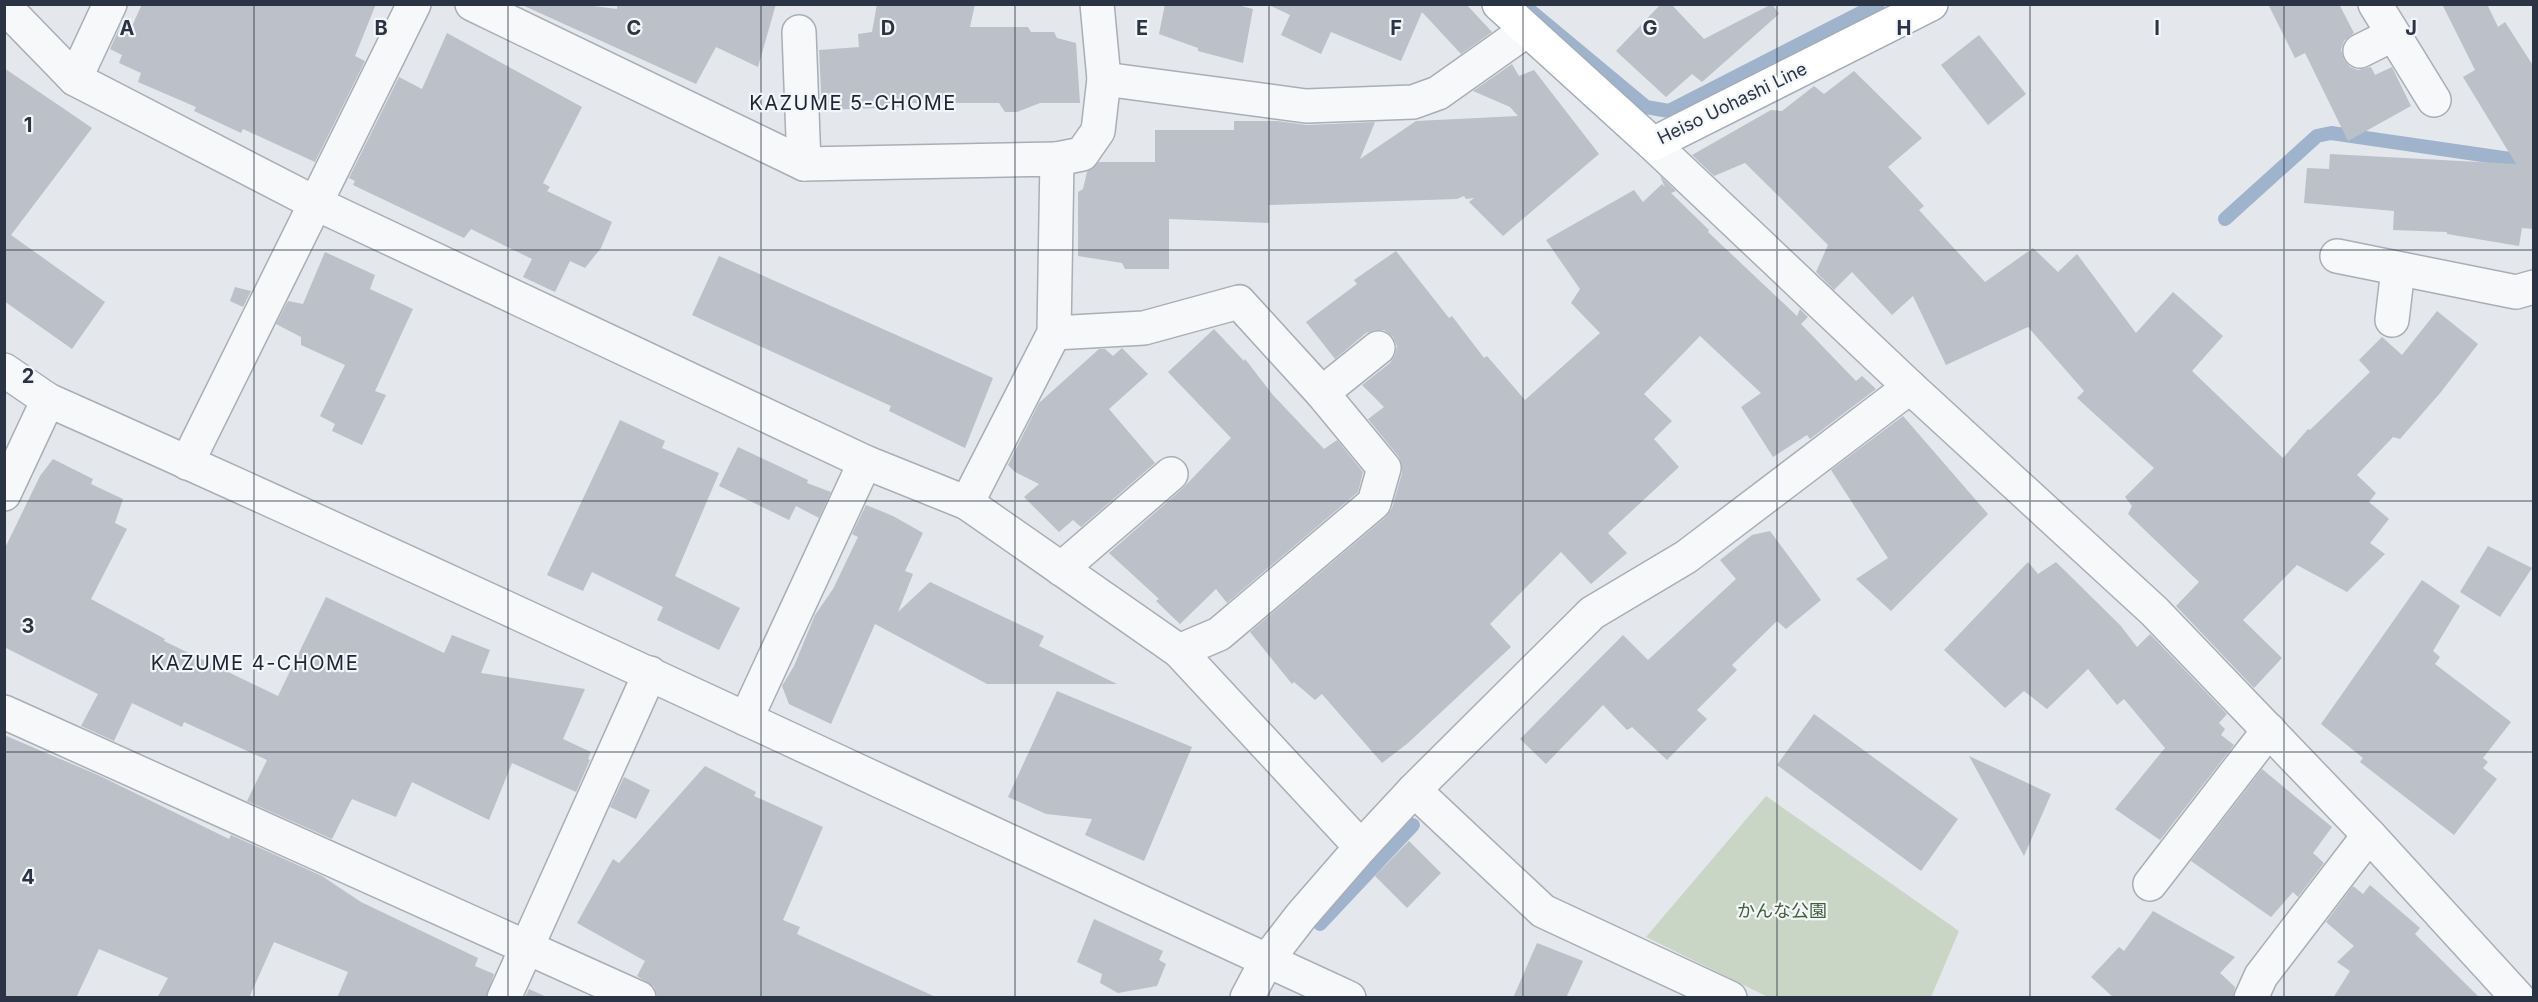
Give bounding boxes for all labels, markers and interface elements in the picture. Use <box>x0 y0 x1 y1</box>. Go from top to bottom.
text: A <box>120 16 135 40</box>
text: B <box>374 16 388 40</box>
text: C <box>627 16 641 40</box>
text: D <box>881 16 895 40</box>
text: E <box>1136 16 1148 40</box>
text: F <box>1390 16 1402 40</box>
text: G <box>1642 16 1658 40</box>
text: H <box>1897 16 1911 40</box>
text: I <box>2154 16 2160 40</box>
text: J <box>2405 16 2417 40</box>
street label: Heiso Uohashi Line <box>1654 58 1810 148</box>
district label: KAZUME 5-CHOME <box>749 91 957 115</box>
text: 1 <box>24 113 32 137</box>
text: 2 <box>22 364 34 388</box>
text: 3 <box>22 614 34 638</box>
district label: KAZUME 4-CHOME <box>151 651 359 675</box>
text: 4 <box>21 865 35 889</box>
park label: かんな公園 <box>1737 900 1827 921</box>

